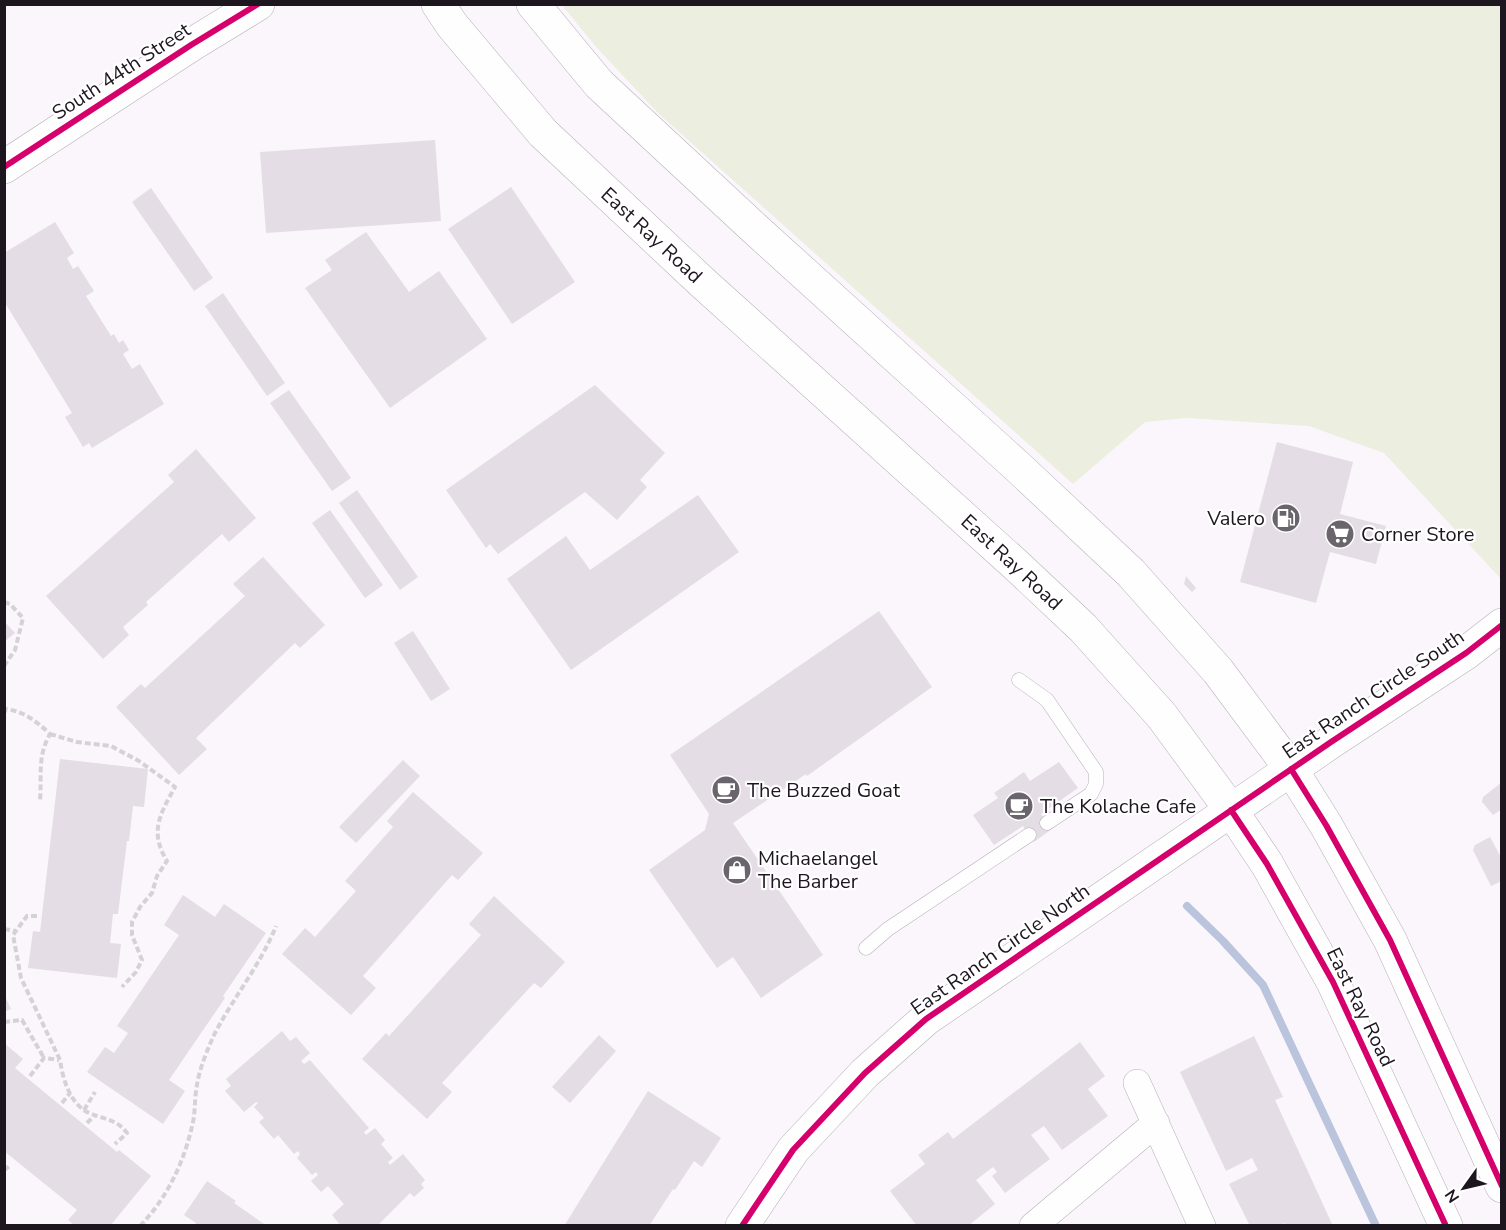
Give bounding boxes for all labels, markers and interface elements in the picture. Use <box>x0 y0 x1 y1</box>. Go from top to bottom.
street label: South 44th Street <box>47 16 197 126</box>
street label: East Ray Road <box>595 181 708 289</box>
fuel station icon: Valero <box>1270 502 1302 534</box>
place label: Valero <box>1206 505 1265 532</box>
street label: East Ray Road <box>955 508 1068 616</box>
supermarket icon: Corner Store <box>1324 518 1356 550</box>
place label: Corner Store <box>1361 521 1474 548</box>
street label: East Ranch Circle South <box>1277 623 1469 765</box>
cafe icon: The Buzzed Goat <box>710 774 742 806</box>
place label: The Buzzed Goat <box>747 777 901 804</box>
cafe icon: The Kolache Cafe <box>1003 790 1035 822</box>
place label: The Kolache Cafe <box>1040 793 1196 820</box>
place label: Michaelangel The Barber <box>758 845 878 895</box>
shop icon: Michaelangel The Barber <box>721 854 753 886</box>
street label: East Ranch Circle North <box>905 877 1095 1021</box>
street label: East Ray Road <box>1320 943 1401 1071</box>
north arrow <box>1434 1158 1494 1218</box>
text: N <box>1440 1185 1465 1207</box>

